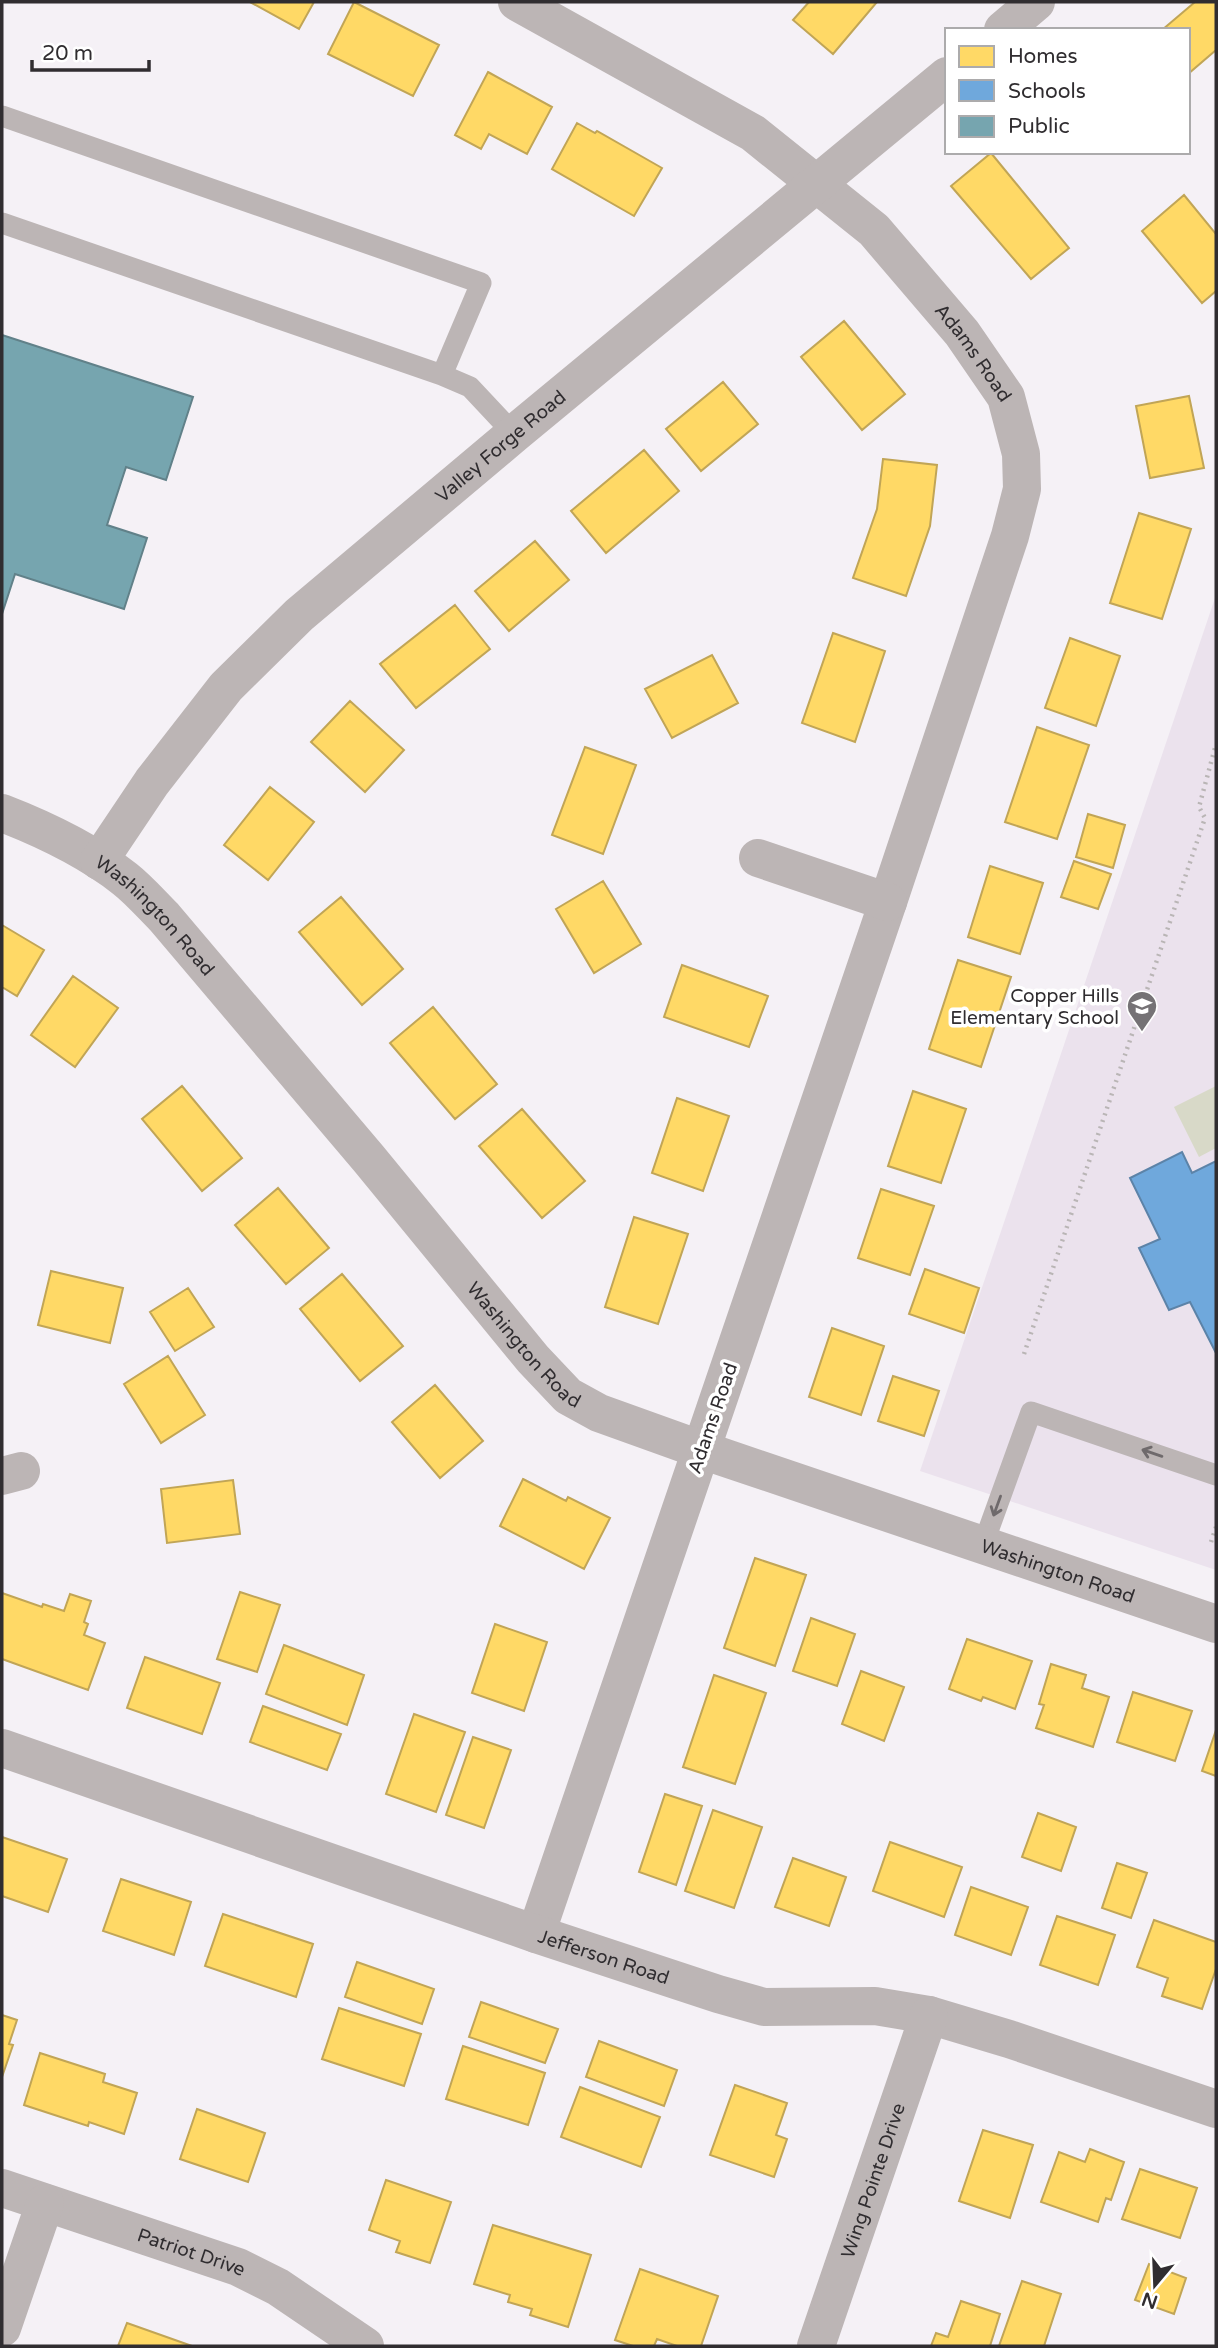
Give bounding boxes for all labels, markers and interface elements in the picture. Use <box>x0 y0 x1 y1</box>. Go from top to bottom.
scale bar <box>32 28 149 72</box>
legend <box>945 28 1190 154</box>
text: 20 m <box>42 41 93 66</box>
text: Homes <box>1008 44 1078 69</box>
text: Schools <box>1008 79 1086 104</box>
text: Public <box>1008 114 1070 139</box>
street label: Adams Road <box>930 300 1016 406</box>
street label: Valley Forge Road <box>431 386 570 507</box>
street label: Washington Road <box>91 851 219 980</box>
place label: Copper Hills Elementary School <box>950 985 1119 1029</box>
school or university icon: Copper Hills Elementary School <box>1125 989 1159 1033</box>
street label: Washington Road <box>462 1278 584 1413</box>
street label: Adams Road <box>684 1360 742 1477</box>
one-way arrow <box>1141 1446 1163 1458</box>
one-way arrow <box>990 1494 1002 1516</box>
street label: Washington Road <box>978 1535 1138 1608</box>
street label: Jefferson Road <box>535 1925 672 1989</box>
street label: Wing Pointe Drive <box>837 2100 910 2261</box>
street label: Patriot Drive <box>134 2224 249 2281</box>
north arrow <box>1120 2250 1190 2320</box>
text: N <box>1139 2287 1161 2313</box>

